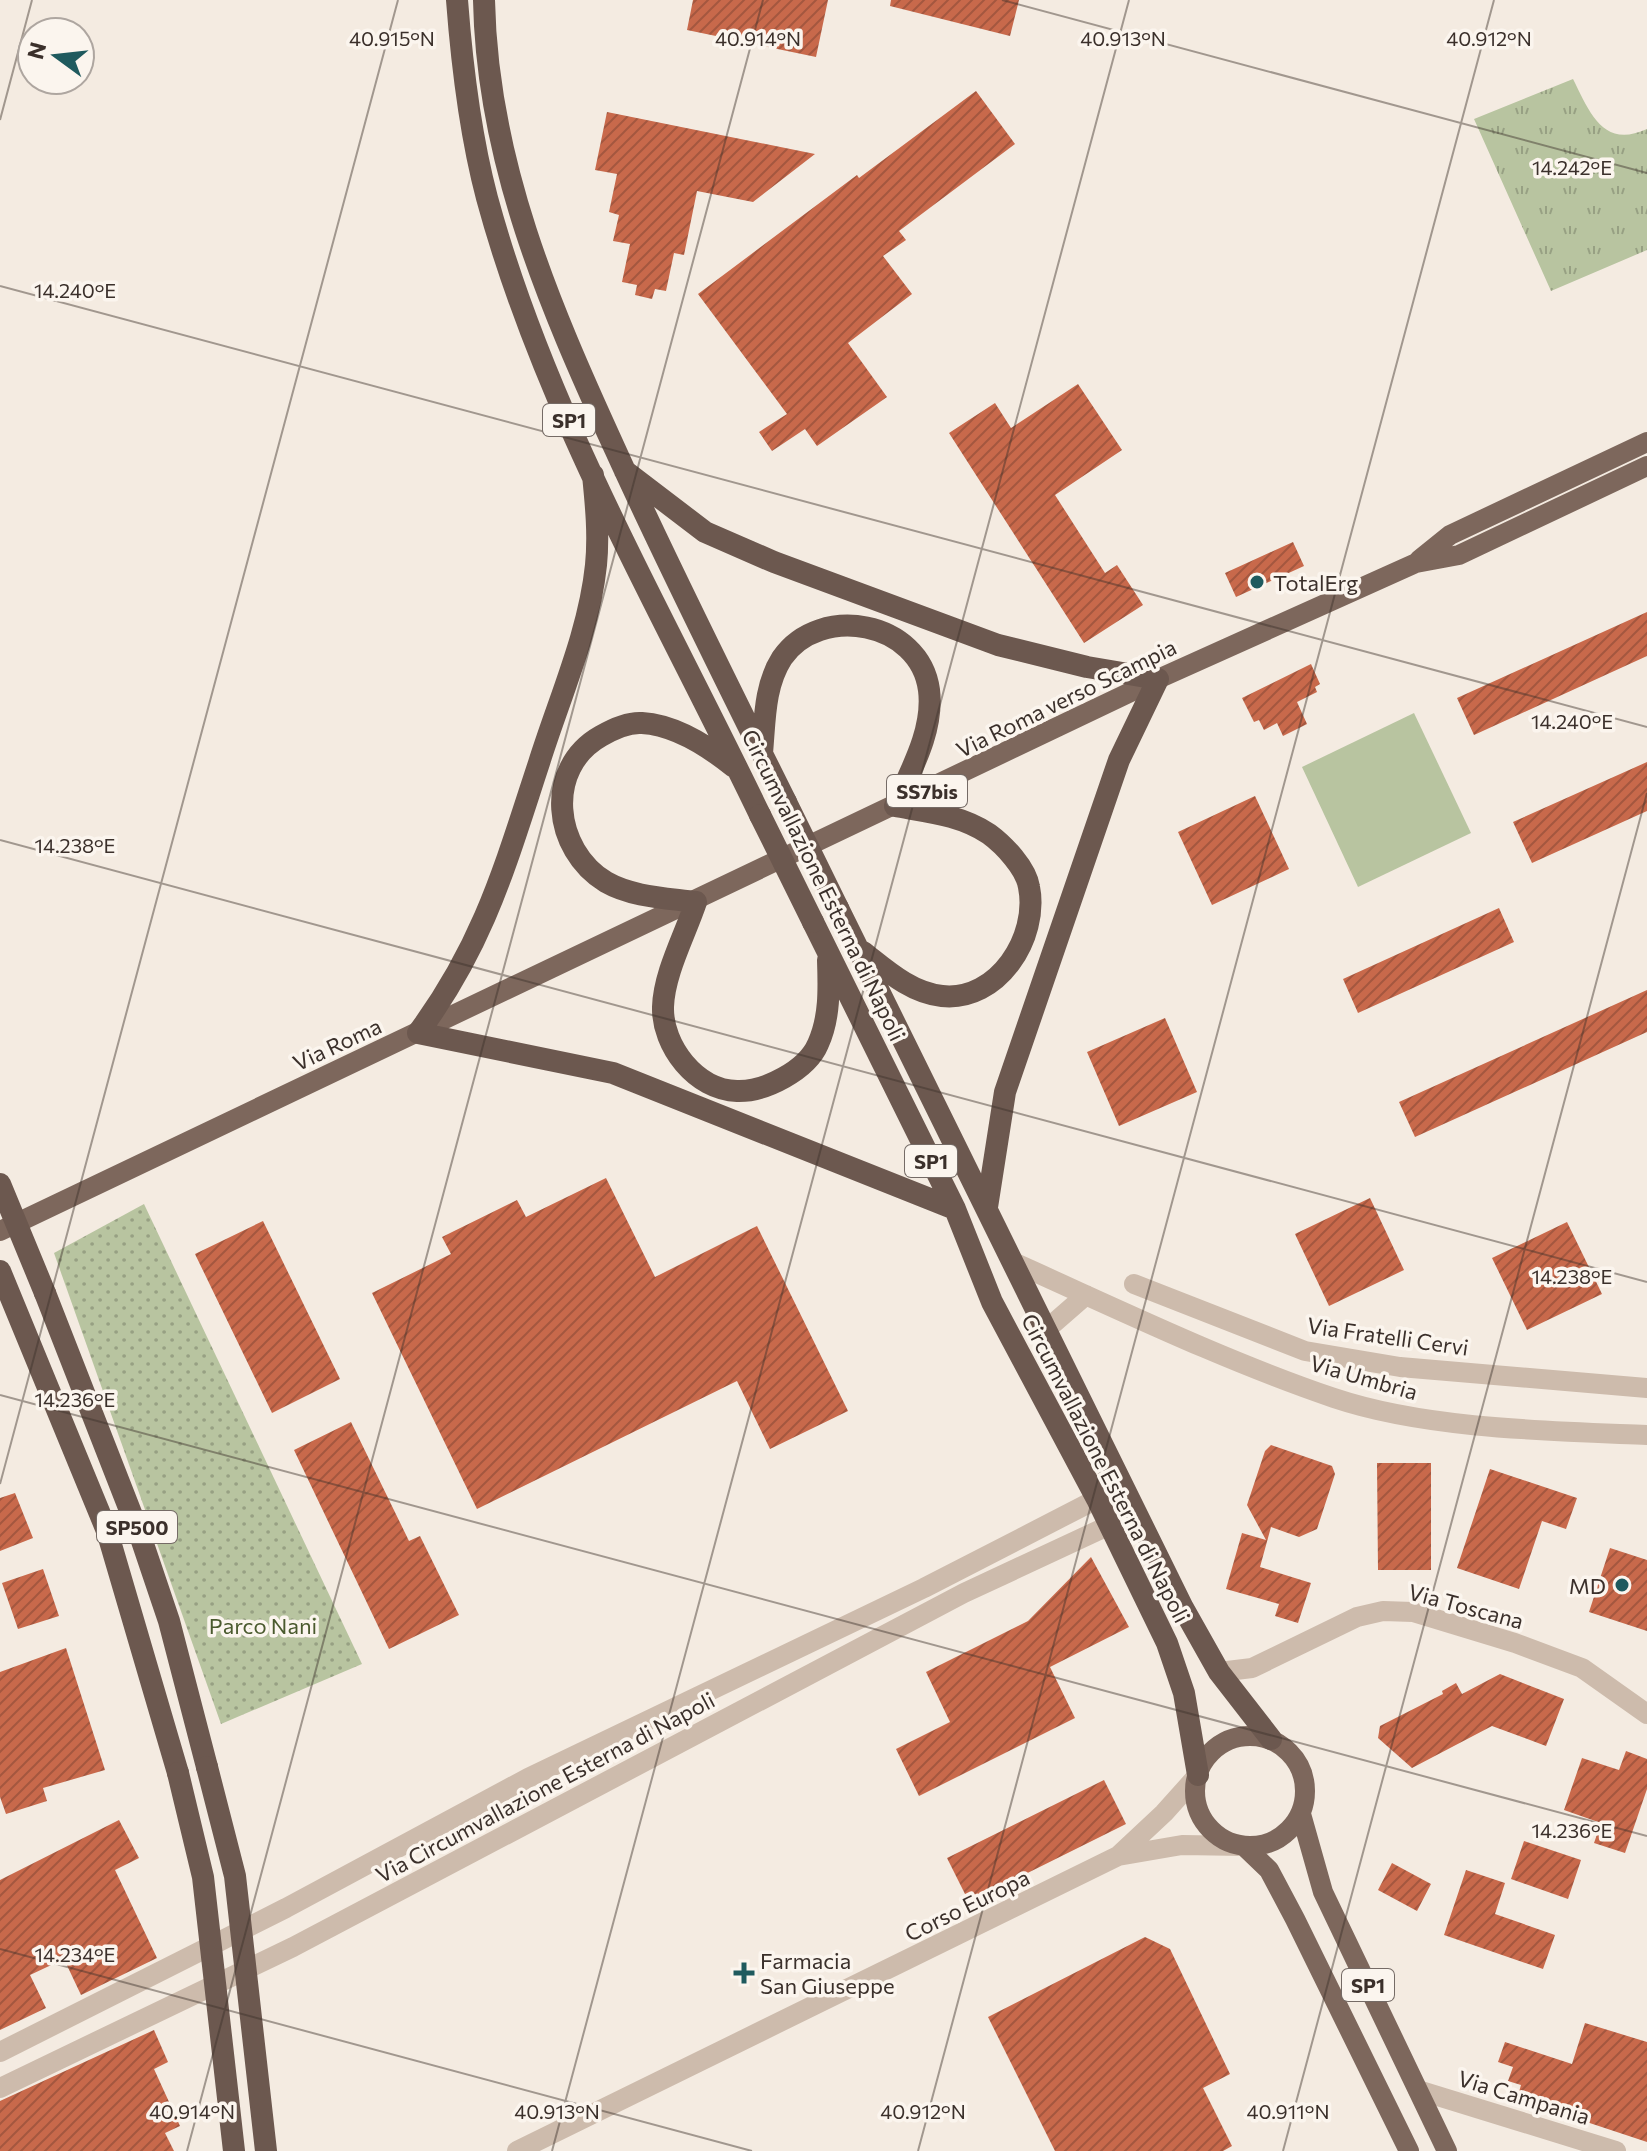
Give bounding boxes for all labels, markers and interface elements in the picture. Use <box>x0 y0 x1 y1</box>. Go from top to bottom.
north arrow <box>16 16 96 96</box>
text: 40.915°N <box>349 26 435 50</box>
text: 40.914°N <box>715 26 801 50</box>
text: 40.913°N <box>1080 26 1166 50</box>
text: 40.912°N <box>1446 26 1532 50</box>
text: N <box>21 39 51 62</box>
text: 14.242°E <box>1532 155 1612 179</box>
text: 14.240°E <box>34 278 116 302</box>
road number: SP1 <box>543 404 595 436</box>
place label: TotalErg <box>1273 569 1358 596</box>
marker: TotalErg <box>1248 573 1266 591</box>
street label: Via Roma verso Scampia <box>952 633 1180 763</box>
text: 14.240°E <box>1531 709 1613 733</box>
street label: Circumvallazione Esterna di Napoli <box>737 725 911 1045</box>
road number: SS7bis <box>887 775 967 807</box>
text: 14.238°E <box>34 833 116 857</box>
street label: Via Roma <box>289 1012 385 1076</box>
road number: SP1 <box>905 1145 957 1177</box>
text: 14.238°E <box>1531 1264 1613 1288</box>
street label: Circumvallazione Esterna di Napoli <box>1016 1309 1196 1627</box>
street label: Via Fratelli Cervi <box>1306 1311 1470 1361</box>
street label: Via Umbria <box>1307 1349 1421 1405</box>
text: 14.236°E <box>34 1387 116 1411</box>
road number: SP500 <box>97 1511 177 1543</box>
place label: MD <box>1569 1572 1606 1599</box>
marker: MD <box>1613 1576 1631 1594</box>
street label: Via Toscana <box>1405 1578 1527 1634</box>
park label: Parco Nani <box>209 1612 317 1639</box>
street label: Via Circumvallazione Esterna di Napoli <box>371 1686 719 1888</box>
text: 14.236°E <box>1531 1818 1613 1842</box>
street label: Corso Europa <box>900 1863 1034 1947</box>
text: 14.234°E <box>35 1942 115 1966</box>
place label: Farmacia San Giuseppe <box>760 1947 895 1999</box>
marker: Farmacia San Giuseppe <box>735 1964 753 1982</box>
road number: SP1 <box>1342 1969 1394 2001</box>
street label: Via Campania <box>1455 2064 1593 2130</box>
text: 40.914°N <box>149 2099 235 2123</box>
text: 40.913°N <box>514 2099 600 2123</box>
text: 40.912°N <box>880 2099 966 2123</box>
text: 40.911°N <box>1247 2099 1329 2123</box>

